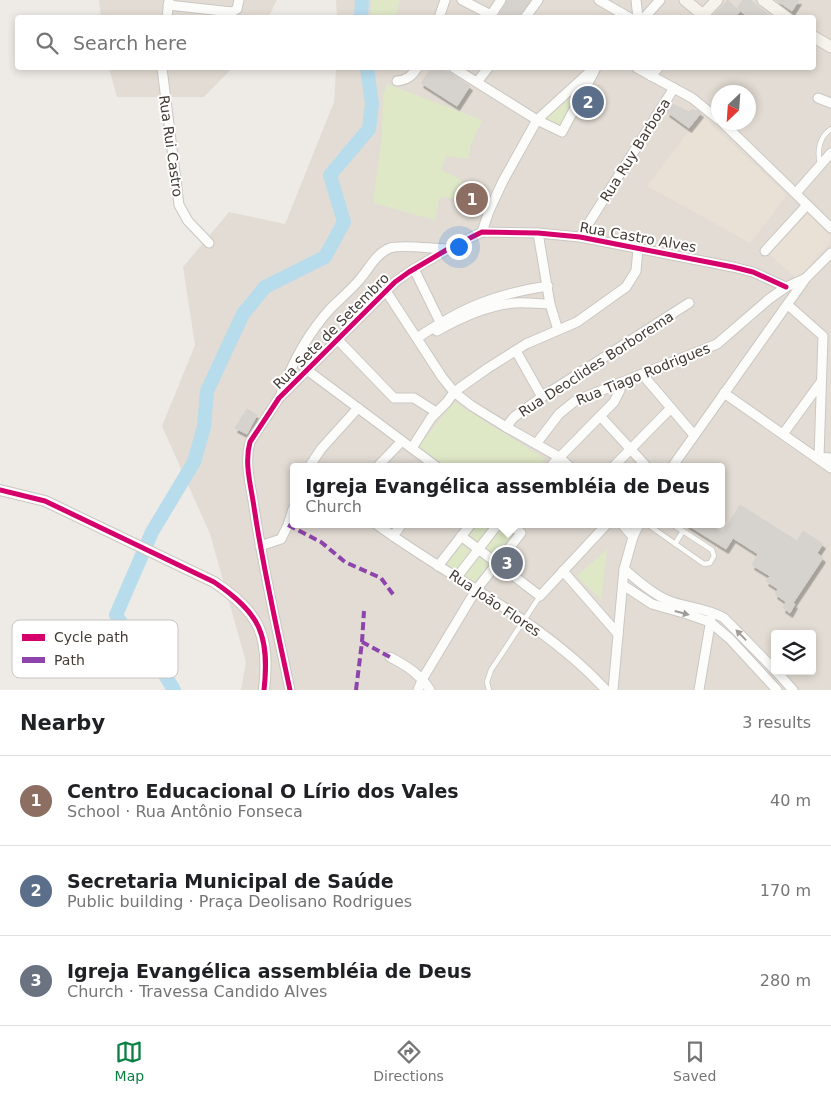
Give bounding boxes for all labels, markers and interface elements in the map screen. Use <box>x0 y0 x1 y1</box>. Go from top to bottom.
search box <box>15 15 816 70</box>
icon: search <box>33 29 61 57</box>
text: Search here <box>73 32 187 54</box>
pin: 2 <box>572 83 604 121</box>
north arrow <box>711 85 756 130</box>
street label: Rua Rui Castro <box>156 94 186 198</box>
street label: Rua Ruy Barbosa <box>597 95 673 205</box>
pin: 1 <box>456 180 488 218</box>
street label: Rua Castro Alves <box>578 219 698 255</box>
your location <box>446 234 472 260</box>
street label: Rua Sete de Setembro <box>270 270 392 392</box>
street label: Rua Deoclides Borborema <box>516 308 676 420</box>
street label: Rua Tiago Rodrigues <box>574 340 712 408</box>
popup <box>290 463 725 528</box>
text: Igreja Evangélica assembléia de Deus <box>305 475 710 497</box>
text: Church <box>305 497 362 516</box>
pin: 3 <box>491 544 523 582</box>
street label: Rua João Flores <box>446 566 544 640</box>
one-way arrow <box>675 609 690 617</box>
legend <box>12 620 178 678</box>
text: Cycle path <box>54 629 129 645</box>
one-way arrow <box>735 629 747 641</box>
map controls <box>771 630 816 675</box>
button: layers <box>771 630 816 675</box>
text: Path <box>54 652 85 668</box>
text: Nearby <box>20 711 105 735</box>
text: 3 results <box>742 713 811 732</box>
text: Centro Educacional O Lírio dos Vales <box>67 780 459 802</box>
text: 1 <box>30 791 42 810</box>
text: 40 m <box>770 791 811 810</box>
text: School · Rua Antônio Fonseca <box>67 802 303 821</box>
text: Secretaria Municipal de Saúde <box>67 870 394 892</box>
text: 2 <box>30 881 42 900</box>
text: 170 m <box>760 881 811 900</box>
text: Public building · Praça Deolisano Rodrigues <box>67 892 412 911</box>
text: Igreja Evangélica assembléia de Deus <box>67 960 471 982</box>
text: 3 <box>30 971 42 990</box>
text: 280 m <box>760 971 811 990</box>
text: Church · Travessa Candido Alves <box>67 982 327 1001</box>
tab: Map <box>115 1038 144 1084</box>
tab: Directions <box>373 1038 444 1084</box>
tab: Saved <box>673 1038 716 1084</box>

